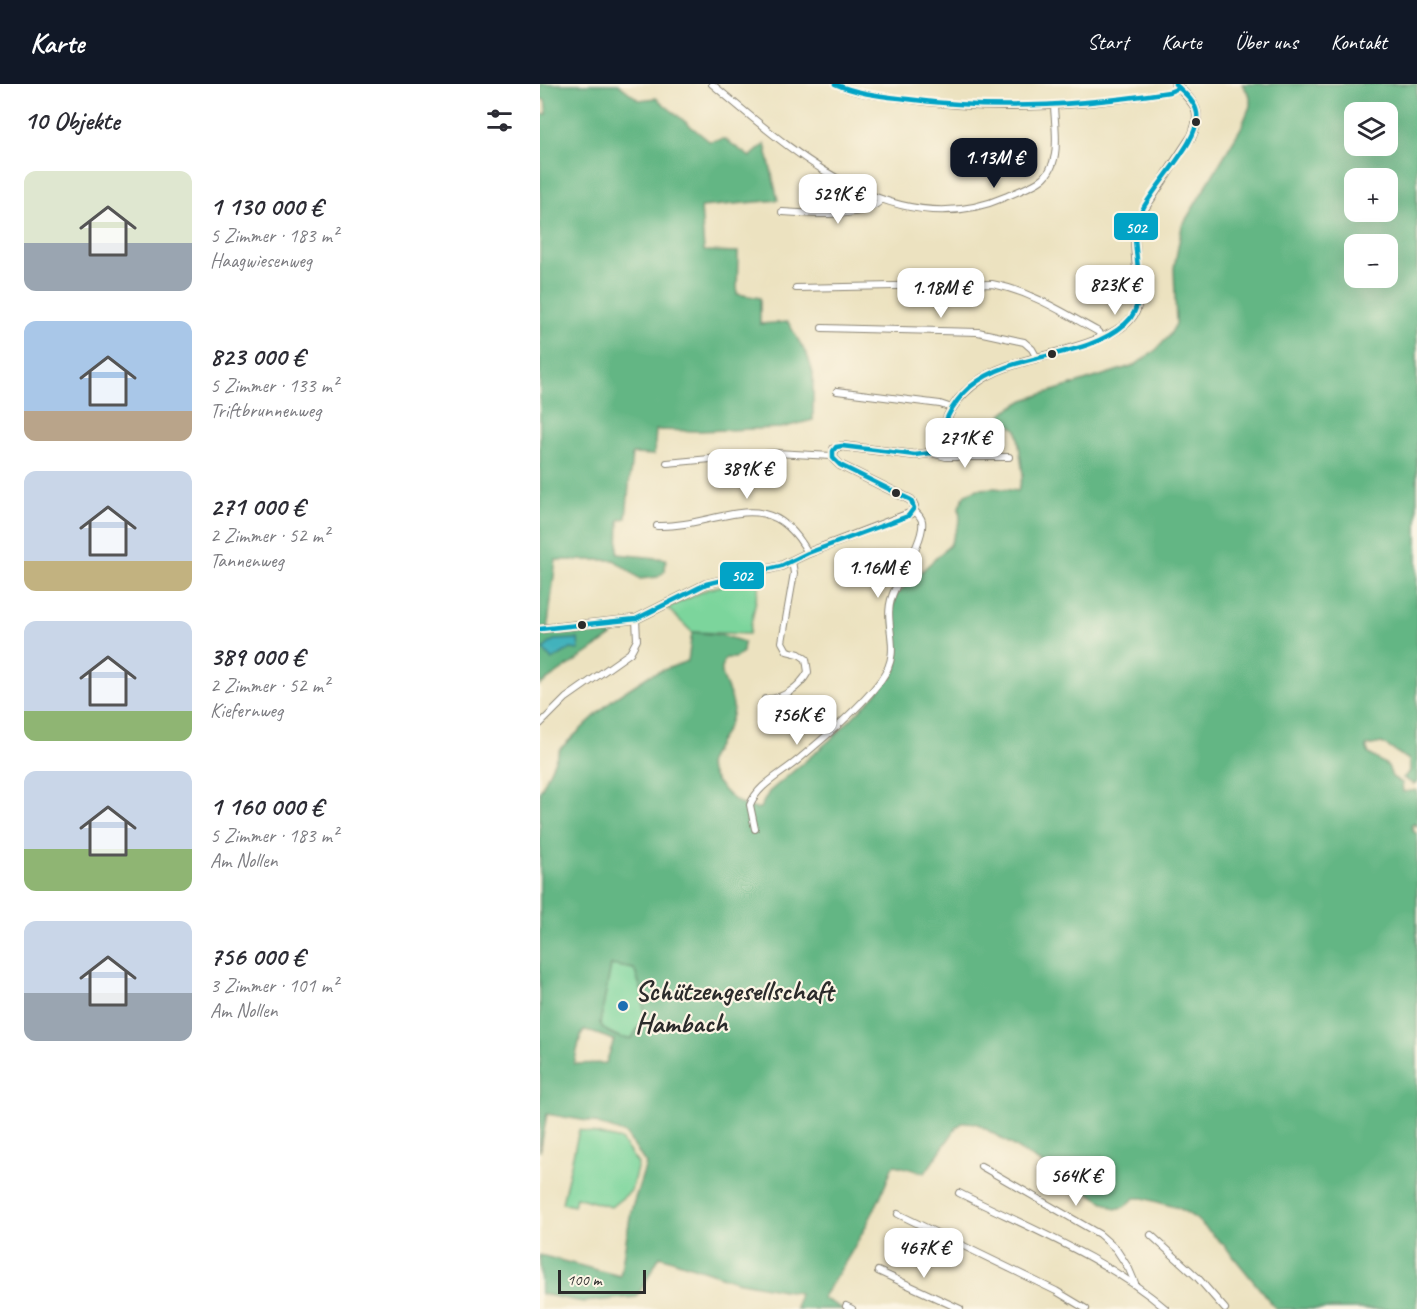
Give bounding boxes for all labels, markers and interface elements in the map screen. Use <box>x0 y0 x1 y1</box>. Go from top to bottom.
text: Karte <box>30 25 84 60</box>
text: Start <box>1087 29 1128 55</box>
text: Karte <box>1161 29 1202 55</box>
text: Über uns <box>1235 29 1298 55</box>
text: Kontakt <box>1331 29 1387 55</box>
map controls <box>1344 102 1398 288</box>
button: layers <box>1344 102 1398 156</box>
text: 10 Objekte <box>24 104 120 137</box>
icon: filters <box>483 104 516 137</box>
unlabelled marker <box>1190 116 1202 128</box>
pin: 1.13M € <box>939 138 1049 189</box>
text: 1.13M € <box>964 145 1024 170</box>
button: + <box>1344 168 1398 222</box>
pin: 529K € <box>789 174 887 225</box>
text: 529K € <box>813 181 863 206</box>
text: 1 130 000 € <box>210 190 322 223</box>
icon: home <box>72 195 144 267</box>
line badge: 502 <box>1113 212 1159 241</box>
text: 502 <box>1125 218 1148 238</box>
text: 5 Zimmer · 183 m² <box>210 223 338 248</box>
button: − <box>1344 234 1398 288</box>
text: Haagwiesenweg <box>210 248 312 273</box>
pin: 823K € <box>1066 265 1164 316</box>
pin: 1.18M € <box>886 268 996 319</box>
text: 823K € <box>1090 272 1141 297</box>
text: 1.18M € <box>911 275 971 300</box>
text: 823 000 € <box>210 340 304 373</box>
icon: home <box>72 345 144 417</box>
unlabelled marker <box>1046 348 1058 360</box>
text: 5 Zimmer · 133 m² <box>210 373 338 398</box>
text: Triftbrunnenweg <box>210 398 321 423</box>
pin: 271K € <box>916 418 1014 469</box>
text: 271K € <box>940 425 990 450</box>
pin: 389K € <box>698 449 796 500</box>
text: 389K € <box>722 456 772 481</box>
unlabelled marker <box>890 487 902 499</box>
text: 271 000 € <box>210 490 304 523</box>
icon: home <box>72 495 144 567</box>
text: 2 Zimmer · 52 m² <box>210 523 329 548</box>
text: Tannenweg <box>210 548 284 573</box>
pin: 1.16M € <box>823 548 933 599</box>
text: 1.16M € <box>848 555 908 580</box>
line badge: 502 <box>719 561 765 590</box>
text: 502 <box>731 566 754 586</box>
unlabelled marker <box>576 619 588 631</box>
text: 389 000 € <box>210 640 304 673</box>
icon: home <box>72 645 144 717</box>
text: 2 Zimmer · 52 m² <box>210 673 329 698</box>
pin: 756K € <box>748 695 846 746</box>
text: Kiefernweg <box>210 698 283 723</box>
text: 756K € <box>771 702 823 727</box>
text: 1 160 000 € <box>210 790 323 823</box>
icon: home <box>72 795 144 867</box>
text: 5 Zimmer · 183 m² <box>210 823 338 848</box>
text: Am Nollen <box>210 848 277 873</box>
text: 756 000 € <box>210 940 305 973</box>
icon: home <box>72 945 144 1017</box>
text: 3 Zimmer · 101 m² <box>210 973 338 998</box>
place label: Schützengesellschaft Hambach <box>635 973 836 1040</box>
text: Am Nollen <box>210 998 277 1023</box>
marker: Schützengesellschaft Hambach <box>616 999 630 1013</box>
pin: 564K € <box>1027 1156 1125 1207</box>
text: 564K € <box>1050 1163 1102 1188</box>
pin: 467K € <box>875 1228 973 1279</box>
text: 467K € <box>898 1235 950 1260</box>
scale bar <box>558 1267 646 1294</box>
text: 100 m <box>567 1270 601 1290</box>

